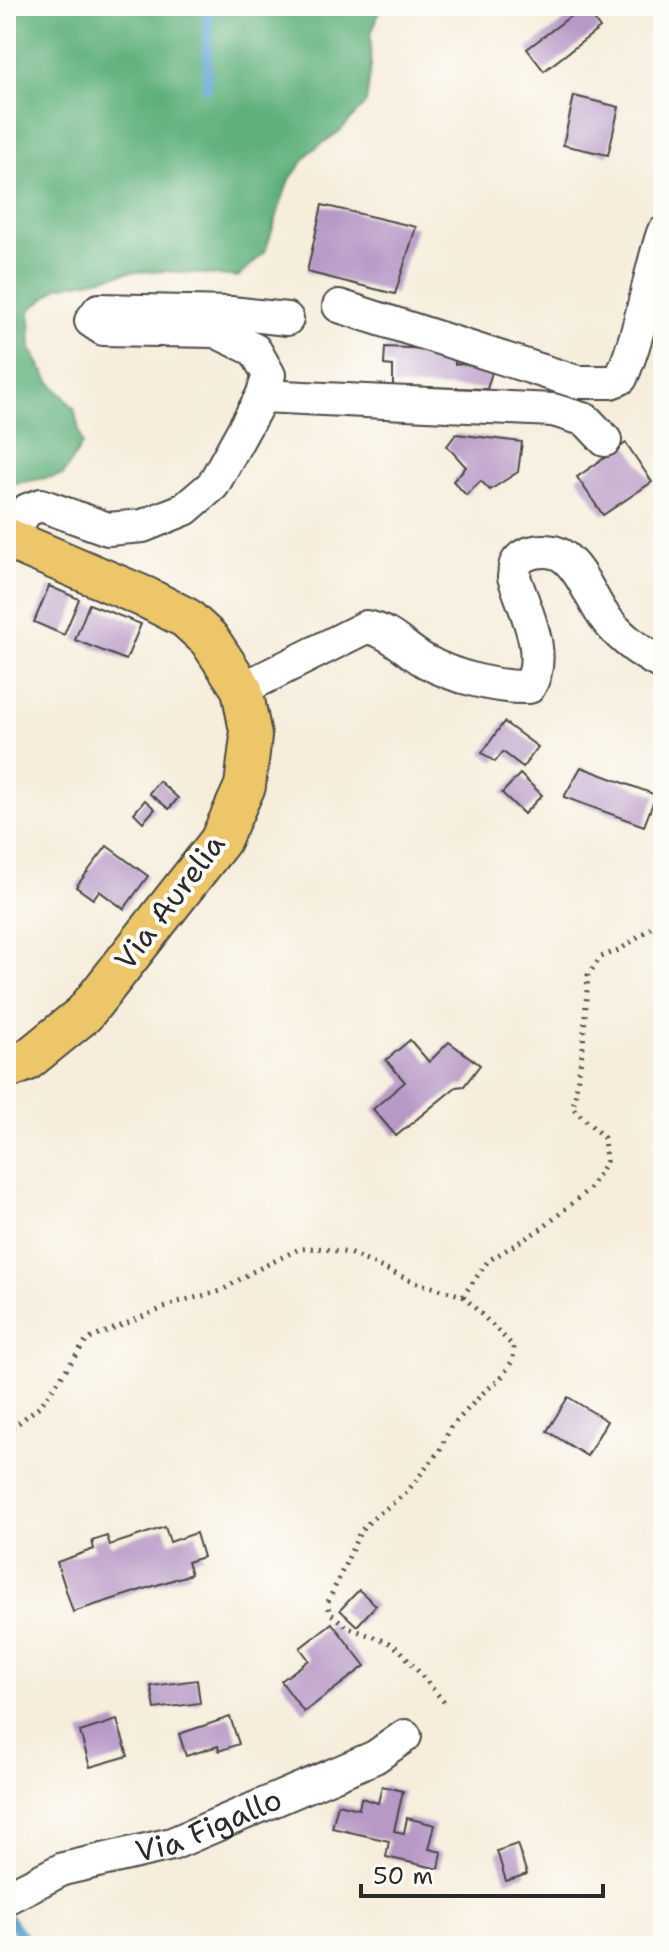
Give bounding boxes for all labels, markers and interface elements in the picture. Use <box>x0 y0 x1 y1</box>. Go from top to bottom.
street label: Via Aurelia <box>105 825 235 978</box>
street label: Via Figallo <box>131 1778 288 1872</box>
scale bar <box>361 1848 603 1898</box>
text: 50 m <box>373 1860 433 1892</box>

